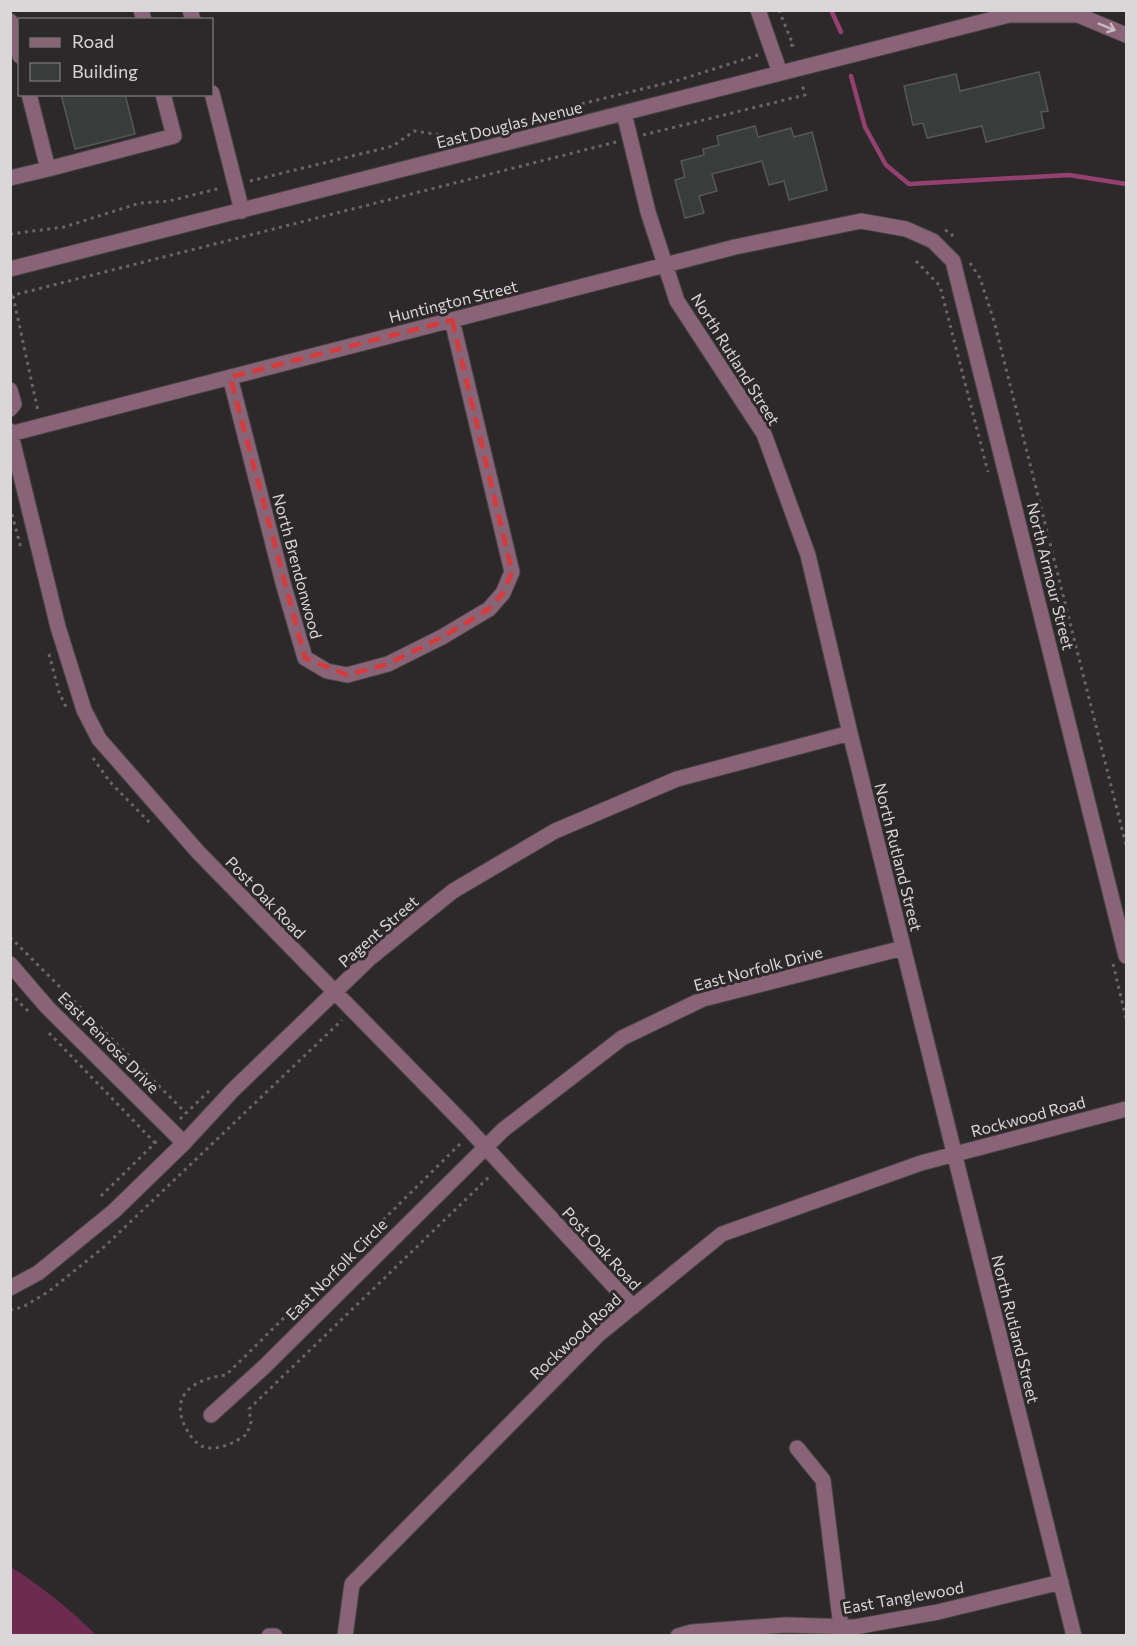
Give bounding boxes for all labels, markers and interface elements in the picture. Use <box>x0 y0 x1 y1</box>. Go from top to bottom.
legend <box>18 18 213 96</box>
one-way arrow <box>1097 22 1115 33</box>
text: Road <box>72 30 114 52</box>
text: Building <box>72 60 138 82</box>
street label: East Douglas Avenue <box>434 97 584 151</box>
street label: Huntington Street <box>387 276 520 326</box>
street label: North Rutland Street <box>688 289 785 429</box>
street label: North Brendonwood <box>269 491 327 641</box>
street label: North Armour Street <box>1023 500 1079 652</box>
street label: North Rutland Street <box>871 781 927 933</box>
street label: Post Oak Road <box>222 852 310 942</box>
street label: Pagent Street <box>334 891 422 971</box>
street label: East Norfolk Drive <box>691 942 825 994</box>
street label: East Penrose Drive <box>55 988 163 1096</box>
street label: Rockwood Road <box>969 1092 1087 1140</box>
street label: Post Oak Road <box>559 1203 645 1293</box>
street label: East Norfolk Circle <box>281 1214 391 1324</box>
street label: North Rutland Street <box>988 1253 1044 1405</box>
street label: Rockwood Road <box>525 1289 625 1383</box>
street label: East Tanglewood <box>841 1577 965 1617</box>

